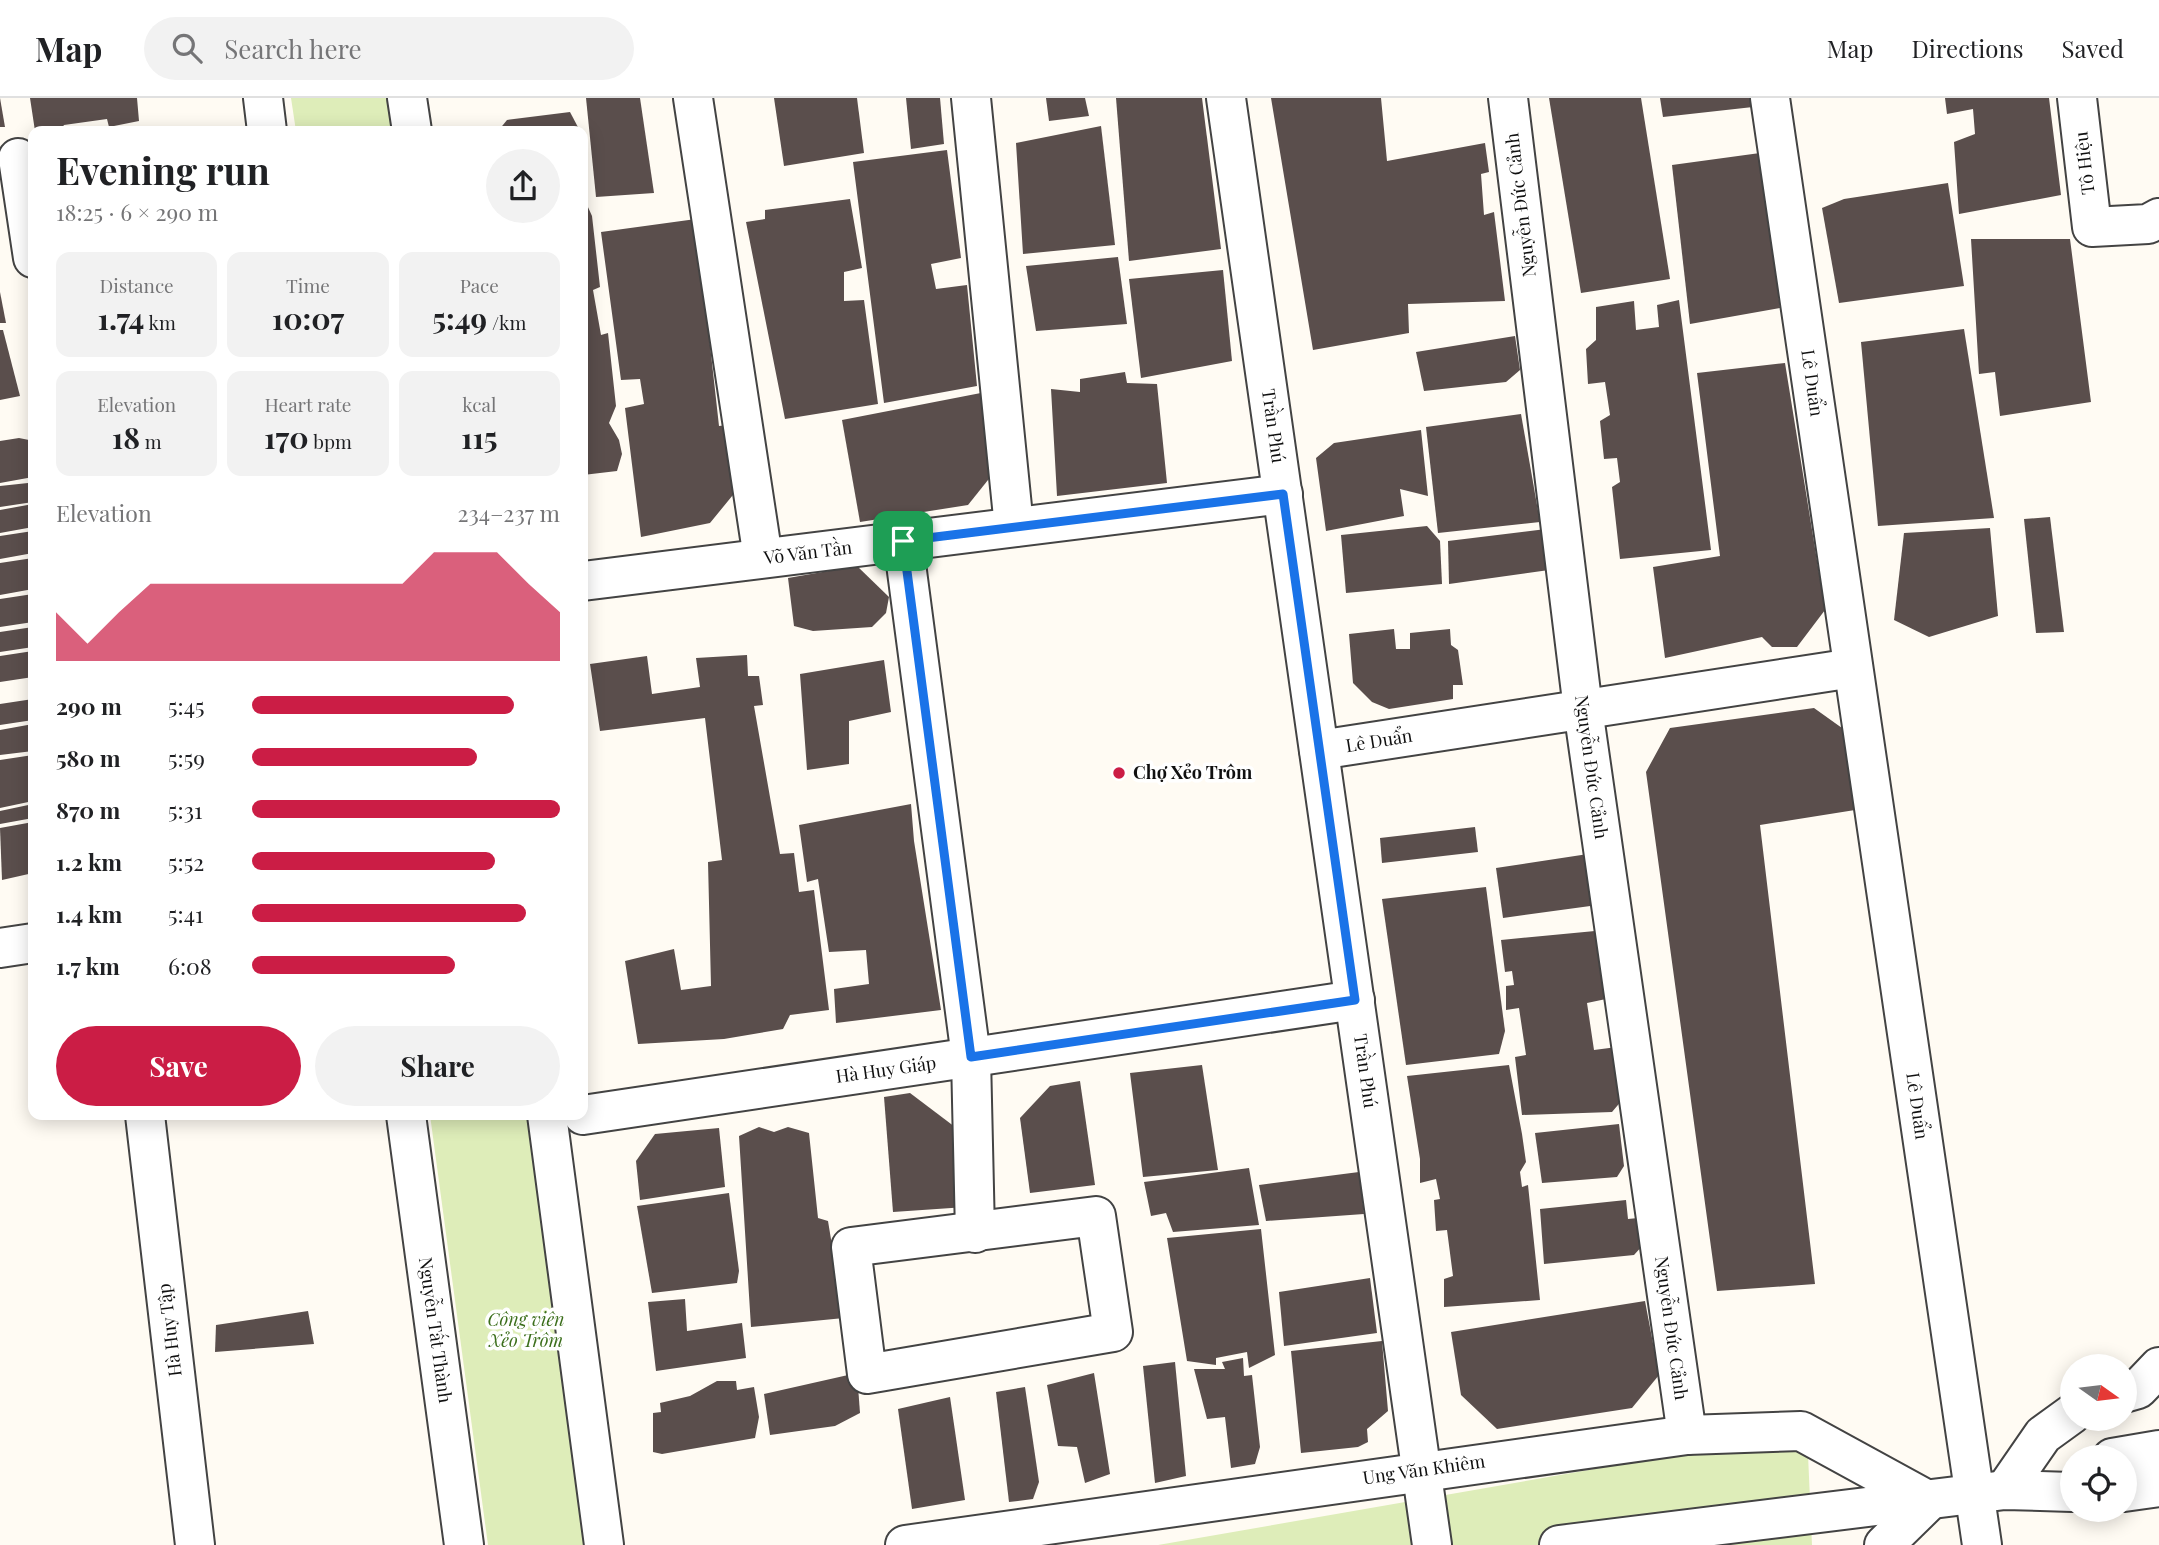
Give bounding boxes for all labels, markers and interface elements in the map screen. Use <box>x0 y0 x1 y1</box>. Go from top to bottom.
search box <box>144 17 634 80</box>
text: Map <box>35 26 102 70</box>
icon: search <box>168 29 206 67</box>
text: Search here <box>224 31 362 66</box>
text: Map <box>1827 32 1873 64</box>
text: Directions <box>1911 32 2024 64</box>
text: Saved <box>2062 32 2124 64</box>
street label: Tô Hiệu <box>2068 130 2100 196</box>
street label: Nguyễn Đức Cảnh <box>1499 131 1541 279</box>
text: Evening run <box>56 144 270 195</box>
button: share <box>486 149 560 223</box>
text: 18:25 · 6 × 290 m <box>56 196 218 227</box>
text: Distance <box>100 272 174 298</box>
text: Time <box>286 272 330 298</box>
text: Pace <box>460 272 499 298</box>
text: 1.74 <box>97 298 144 338</box>
text: 10:07 <box>272 298 344 338</box>
text: 5:49 <box>432 298 487 338</box>
text: km <box>144 309 176 335</box>
text: /km <box>487 309 526 335</box>
street label: Lê Duẩn <box>1796 348 1830 418</box>
street label: Trần Phú <box>1257 387 1293 465</box>
text: Elevation <box>97 391 176 417</box>
text: Heart rate <box>265 391 351 417</box>
text: kcal <box>462 391 496 417</box>
text: 18 <box>112 417 140 457</box>
text: 170 <box>264 417 309 457</box>
text: 115 <box>461 417 498 457</box>
text: m <box>140 428 162 454</box>
text: bpm <box>309 428 352 454</box>
text: Elevation <box>56 497 152 528</box>
text: 234–237 m <box>457 497 560 528</box>
pin <box>873 511 933 571</box>
icon: arrive <box>884 522 922 560</box>
street label: Võ Văn Tần <box>761 533 854 569</box>
text: 290 m <box>56 690 122 721</box>
text: 5:45 <box>168 690 205 721</box>
street label: Nguyễn Đức Cảnh <box>1570 693 1614 841</box>
street label: Lê Duẩn <box>1344 723 1414 757</box>
text: 580 m <box>56 742 120 773</box>
text: 5:59 <box>168 742 205 773</box>
place label: Chợ Xẻo Trôm <box>1133 760 1253 784</box>
marker: Chợ Xẻo Trôm <box>1111 765 1127 781</box>
text: 870 m <box>56 794 120 825</box>
text: 5:31 <box>168 794 203 825</box>
text: 1.2 km <box>56 846 122 877</box>
text: 5:52 <box>168 846 204 877</box>
text: 1.4 km <box>56 898 122 929</box>
text: 5:41 <box>168 898 204 929</box>
text: 1.7 km <box>56 950 120 981</box>
text: 6:08 <box>168 950 212 981</box>
button: Save <box>56 1026 301 1106</box>
button: Share <box>315 1026 560 1106</box>
street label: Trần Phú <box>1349 1032 1385 1110</box>
street label: Hà Huy Giáp <box>834 1050 938 1088</box>
street label: Lê Duẩn <box>1901 1071 1935 1141</box>
street label: Nguyễn Đức Cảnh <box>1650 1254 1694 1402</box>
street label: Nguyễn Tất Thành <box>414 1255 460 1405</box>
street label: Hà Huy Tập <box>151 1282 187 1378</box>
park label: Công viên Xẻo Trôm <box>487 1307 565 1352</box>
north arrow <box>2060 1354 2137 1432</box>
map controls <box>2060 1354 2137 1522</box>
button: locate <box>2060 1445 2137 1522</box>
street label: Ung Văn Khiêm <box>1361 1449 1487 1489</box>

